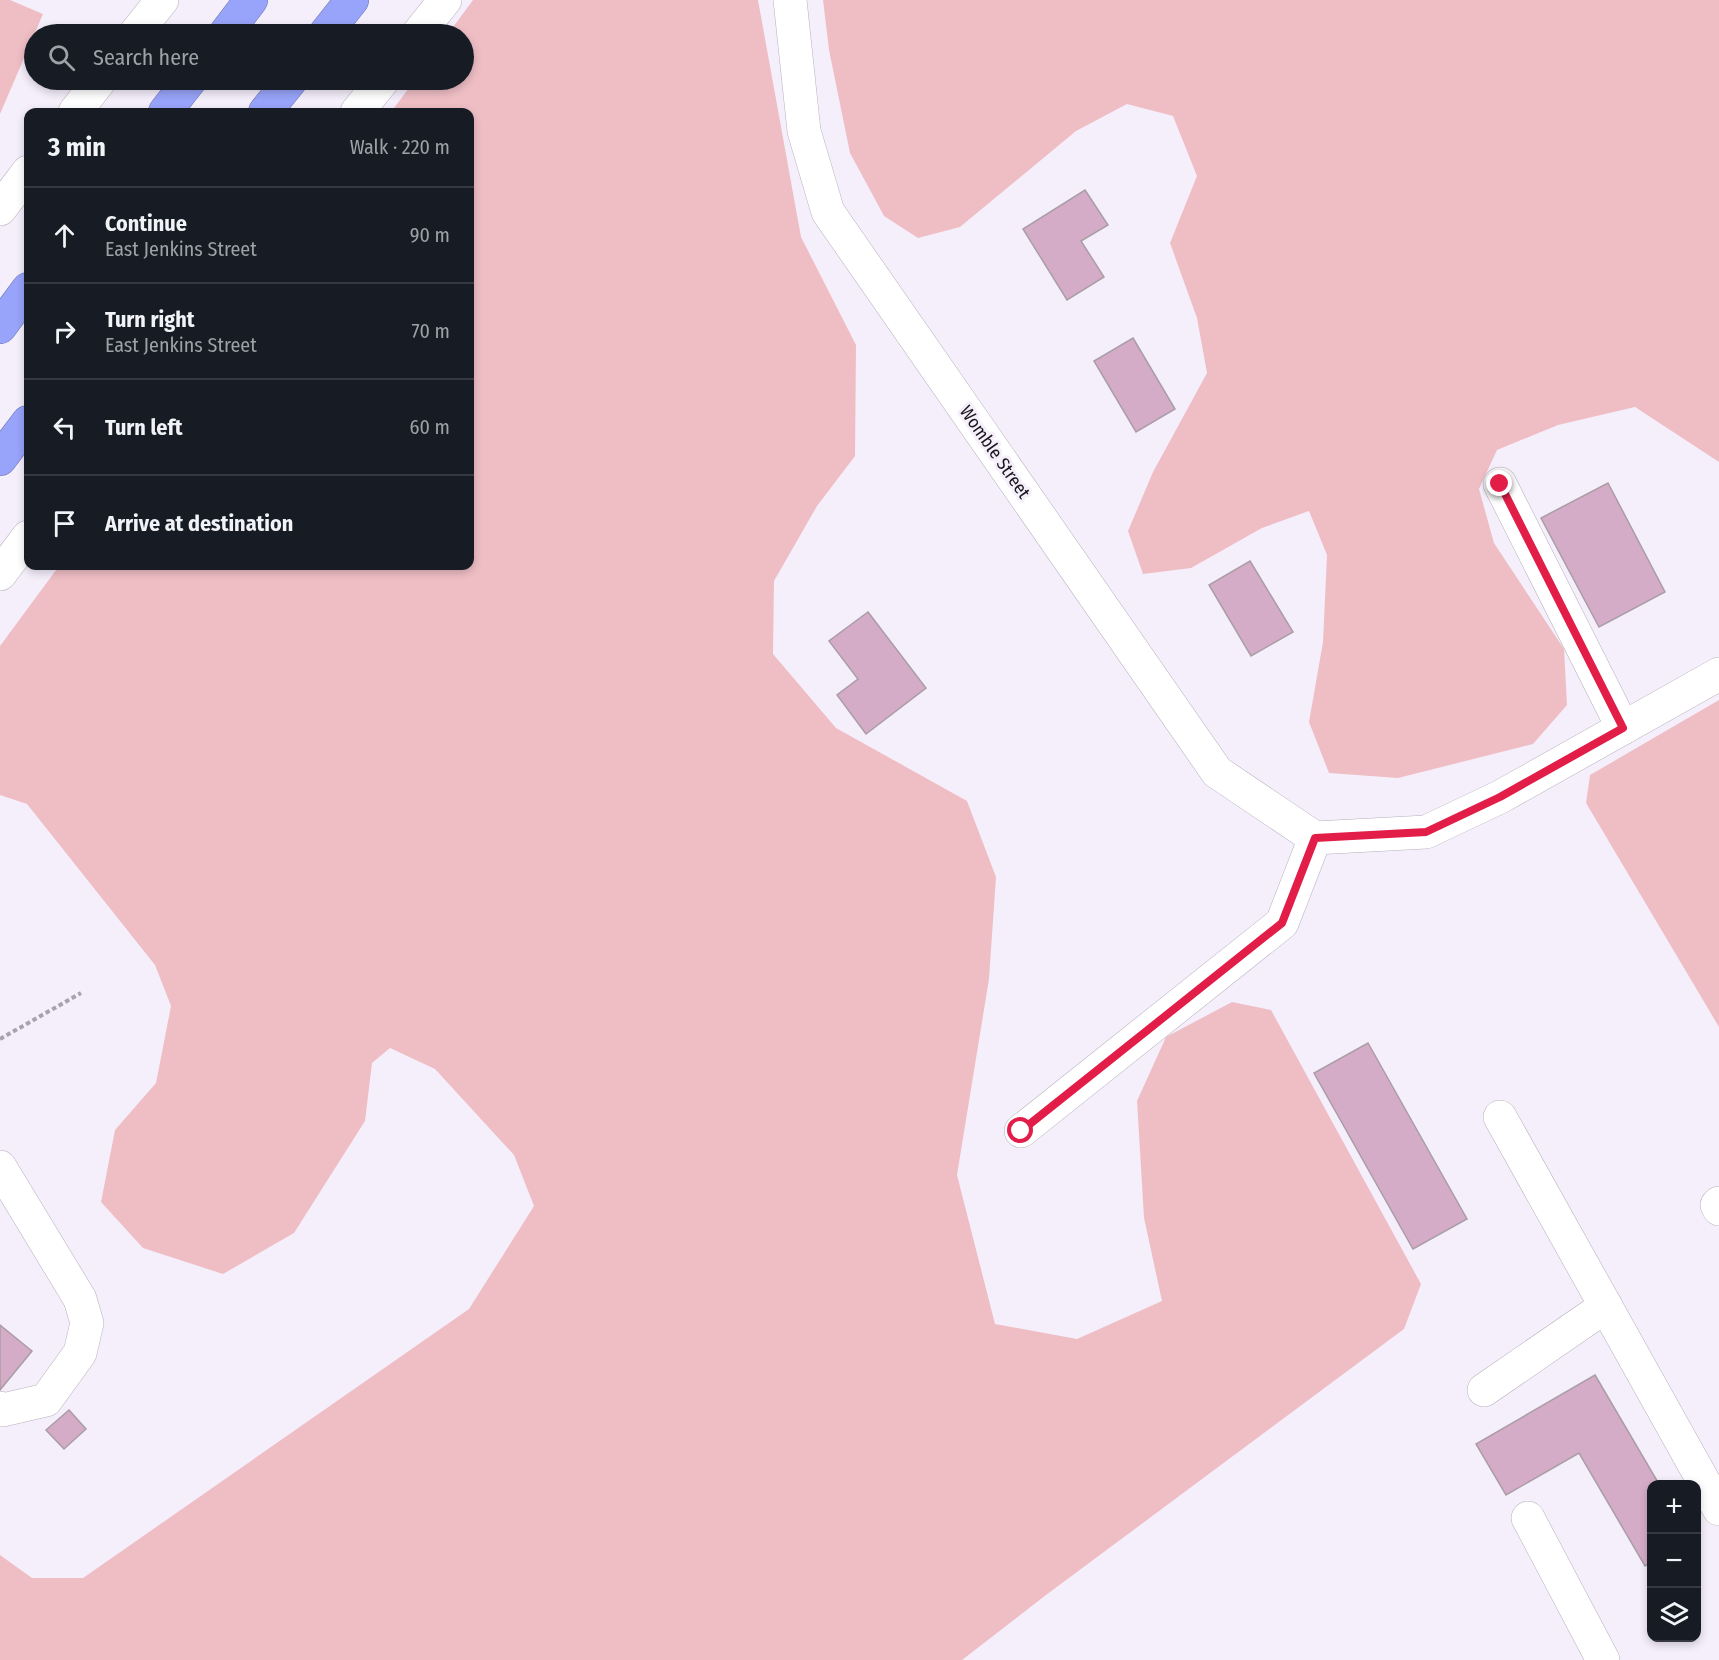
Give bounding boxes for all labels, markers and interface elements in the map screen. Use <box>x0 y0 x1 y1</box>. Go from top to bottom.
search box <box>24 24 474 90</box>
icon: search <box>45 41 78 74</box>
text: Search here <box>93 44 199 71</box>
text: 3 min <box>48 132 106 163</box>
text: Walk · 220 m <box>350 135 450 159</box>
text: Continue <box>105 210 187 237</box>
icon: ahead <box>48 219 81 252</box>
text: 90 m <box>410 223 450 247</box>
text: East Jenkins Street <box>105 237 257 261</box>
text: Turn right <box>105 306 194 333</box>
icon: right <box>48 315 81 348</box>
text: 70 m <box>412 319 450 343</box>
text: East Jenkins Street <box>105 333 257 357</box>
street label: Womble Street <box>955 401 1035 503</box>
icon: left <box>48 411 81 444</box>
text: Turn left <box>105 414 183 441</box>
text: 60 m <box>410 415 450 439</box>
route end <box>1486 470 1512 496</box>
icon: arrive <box>48 507 81 540</box>
text: Arrive at destination <box>105 510 293 537</box>
route start <box>1007 1117 1033 1143</box>
map controls <box>1647 1480 1701 1642</box>
button: + <box>1647 1480 1701 1534</box>
button: − <box>1647 1534 1701 1588</box>
button: layers <box>1647 1588 1701 1642</box>

